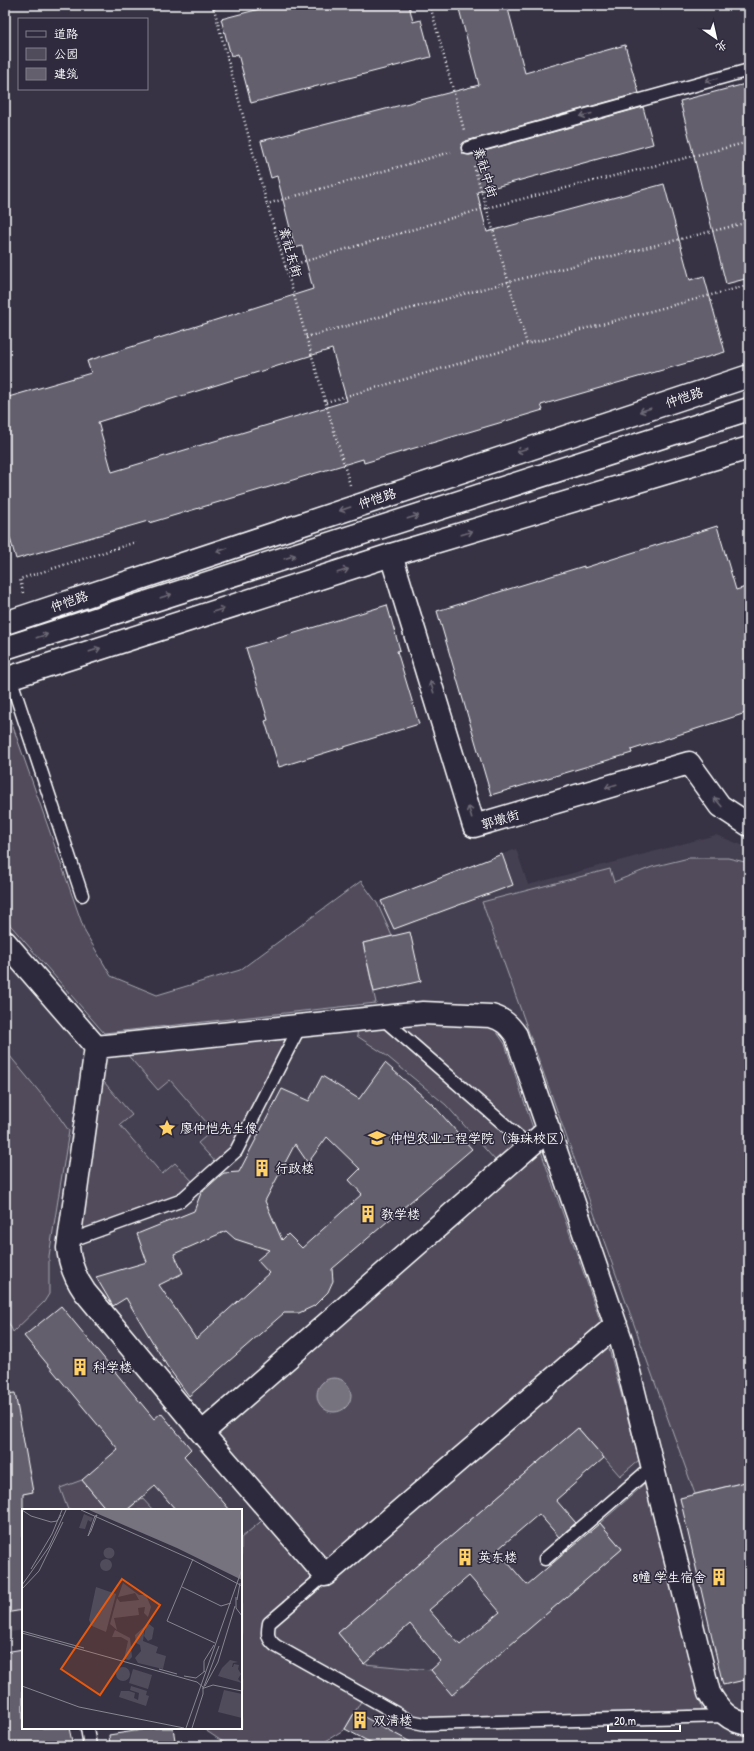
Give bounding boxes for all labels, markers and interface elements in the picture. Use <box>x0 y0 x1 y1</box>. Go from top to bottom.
legend <box>18 18 148 90</box>
north arrow <box>696 18 736 58</box>
text: 道路 <box>54 25 78 42</box>
text: 北 <box>713 37 730 55</box>
text: 公园 <box>54 45 78 62</box>
text: 建筑 <box>54 65 78 82</box>
one-way arrow <box>705 77 718 84</box>
one-way arrow <box>580 112 593 119</box>
street label: 素社中街 <box>470 144 502 200</box>
street label: 素社东街 <box>275 225 307 279</box>
street label: 仲恺路 <box>663 382 705 412</box>
one-way arrow <box>639 407 652 414</box>
one-way arrow <box>516 447 528 455</box>
street label: 仲恺路 <box>356 483 398 513</box>
one-way arrow <box>340 505 352 513</box>
one-way arrow <box>407 513 420 520</box>
one-way arrow <box>461 529 474 536</box>
one-way arrow <box>216 547 229 554</box>
one-way arrow <box>283 553 296 560</box>
one-way arrow <box>336 567 349 574</box>
street label: 仲恺路 <box>48 586 90 616</box>
one-way arrow <box>160 592 172 600</box>
one-way arrow <box>213 606 225 614</box>
one-way arrow <box>35 632 48 639</box>
one-way arrow <box>89 646 102 653</box>
one-way arrow <box>428 681 435 694</box>
one-way arrow <box>605 783 618 790</box>
one-way arrow <box>713 797 722 808</box>
one-way arrow <box>466 805 473 818</box>
street label: 郭墩街 <box>479 805 521 833</box>
place icon: 廖仲恺先生像 <box>157 1118 177 1138</box>
place label: 廖仲恺先生像 <box>180 1119 258 1137</box>
school or university icon: 仲恺农业工程学院（海珠校区） <box>367 1128 387 1148</box>
place label: 仲恺农业工程学院（海珠校区） <box>390 1129 572 1147</box>
building icon: 行政楼 <box>252 1158 272 1178</box>
place label: 行政楼 <box>275 1159 314 1177</box>
building icon: 教学楼 <box>358 1204 378 1224</box>
place label: 教学楼 <box>381 1205 420 1223</box>
building icon: 科学楼 <box>70 1357 90 1377</box>
place label: 科学楼 <box>93 1358 132 1376</box>
inset map <box>22 1509 242 1729</box>
building icon: 英东楼 <box>455 1547 475 1567</box>
place label: 英东楼 <box>478 1548 517 1566</box>
building icon: 8幢 学生宿舍 <box>709 1567 729 1587</box>
place label: 8幢 学生宿舍 <box>632 1568 706 1586</box>
scale bar <box>608 1707 680 1733</box>
building icon: 双清楼 <box>350 1710 370 1730</box>
place label: 双清楼 <box>373 1711 412 1729</box>
text: 20 m <box>614 1712 636 1729</box>

